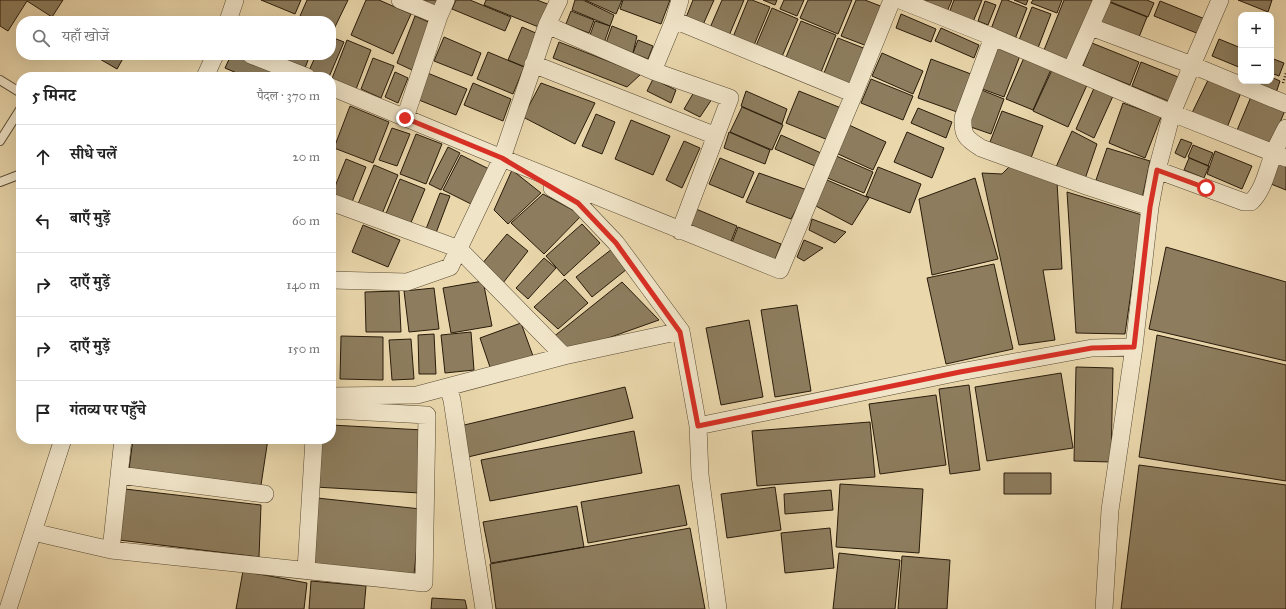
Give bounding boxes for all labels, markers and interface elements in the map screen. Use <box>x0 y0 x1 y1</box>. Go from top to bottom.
map controls <box>1238 12 1274 84</box>
button: + <box>1238 12 1274 48</box>
search box <box>16 16 336 60</box>
icon: search <box>30 27 52 49</box>
text: यहाँ खोजें <box>62 27 109 45</box>
button: − <box>1238 48 1274 84</box>
text: 5 मिनट <box>32 85 76 106</box>
text: पैदल · 370 m <box>257 88 320 104</box>
route end <box>396 109 414 127</box>
text: सीधे चलें <box>70 145 117 163</box>
icon: ahead <box>32 146 54 168</box>
text: 20 m <box>292 149 320 165</box>
route start <box>1197 179 1215 197</box>
text: बाएँ मुड़ें <box>70 209 110 227</box>
icon: left <box>32 210 54 232</box>
text: 60 m <box>292 213 320 229</box>
text: दाएँ मुड़ें <box>70 273 110 291</box>
icon: right <box>32 274 54 296</box>
text: 140 m <box>286 277 320 293</box>
text: दाएँ मुड़ें <box>70 337 110 355</box>
icon: right <box>32 338 54 360</box>
text: 150 m <box>288 341 320 357</box>
text: गंतव्य पर पहुँचे <box>70 401 146 419</box>
icon: arrive <box>32 402 54 424</box>

